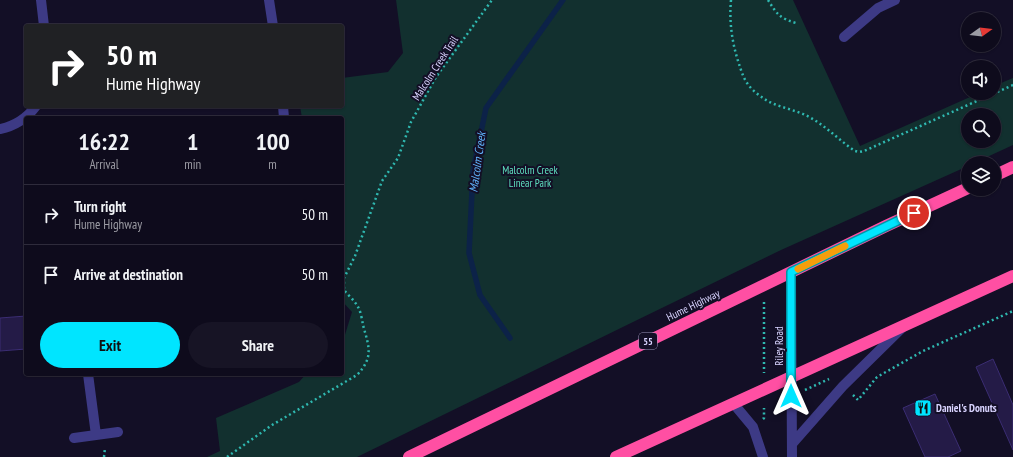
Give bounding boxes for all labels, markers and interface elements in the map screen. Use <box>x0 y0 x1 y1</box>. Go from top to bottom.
north arrow <box>961 12 1001 52</box>
map controls <box>961 12 1001 196</box>
street label: Malcolm Creek Trail <box>409 33 461 103</box>
text: 50 m <box>106 36 157 73</box>
icon: right <box>40 40 92 92</box>
button: sound <box>961 60 1001 100</box>
text: Hume Highway <box>106 72 200 95</box>
button: search <box>961 108 1001 148</box>
text: 16:22 <box>78 126 130 157</box>
text: 1 <box>187 126 198 157</box>
text: 100 <box>255 126 290 157</box>
water label: Malcolm Creek <box>465 130 489 193</box>
text: Arrival <box>89 156 119 173</box>
text: min <box>184 156 201 173</box>
text: m <box>268 156 277 173</box>
button: layers <box>961 156 1001 196</box>
park label: Malcolm Creek Linear Park <box>502 163 559 190</box>
pin <box>897 196 931 230</box>
text: Turn right <box>74 197 126 216</box>
icon: arrive <box>903 202 925 224</box>
icon: right <box>40 204 62 226</box>
text: 50 m <box>302 205 328 224</box>
text: Hume Highway <box>74 216 142 233</box>
icon: arrive <box>40 264 62 286</box>
text: Arrive at destination <box>74 265 183 284</box>
text: 50 m <box>302 265 328 284</box>
street label: Hume Highway <box>664 286 723 324</box>
button: Exit <box>40 322 180 368</box>
button: Share <box>188 322 328 368</box>
street label: Riley Road <box>772 326 786 366</box>
road number: 55 <box>639 333 657 349</box>
position arrow <box>770 375 812 417</box>
restaurant icon: Daniel's Donuts <box>913 398 933 418</box>
place label: Daniel's Donuts <box>936 401 997 415</box>

